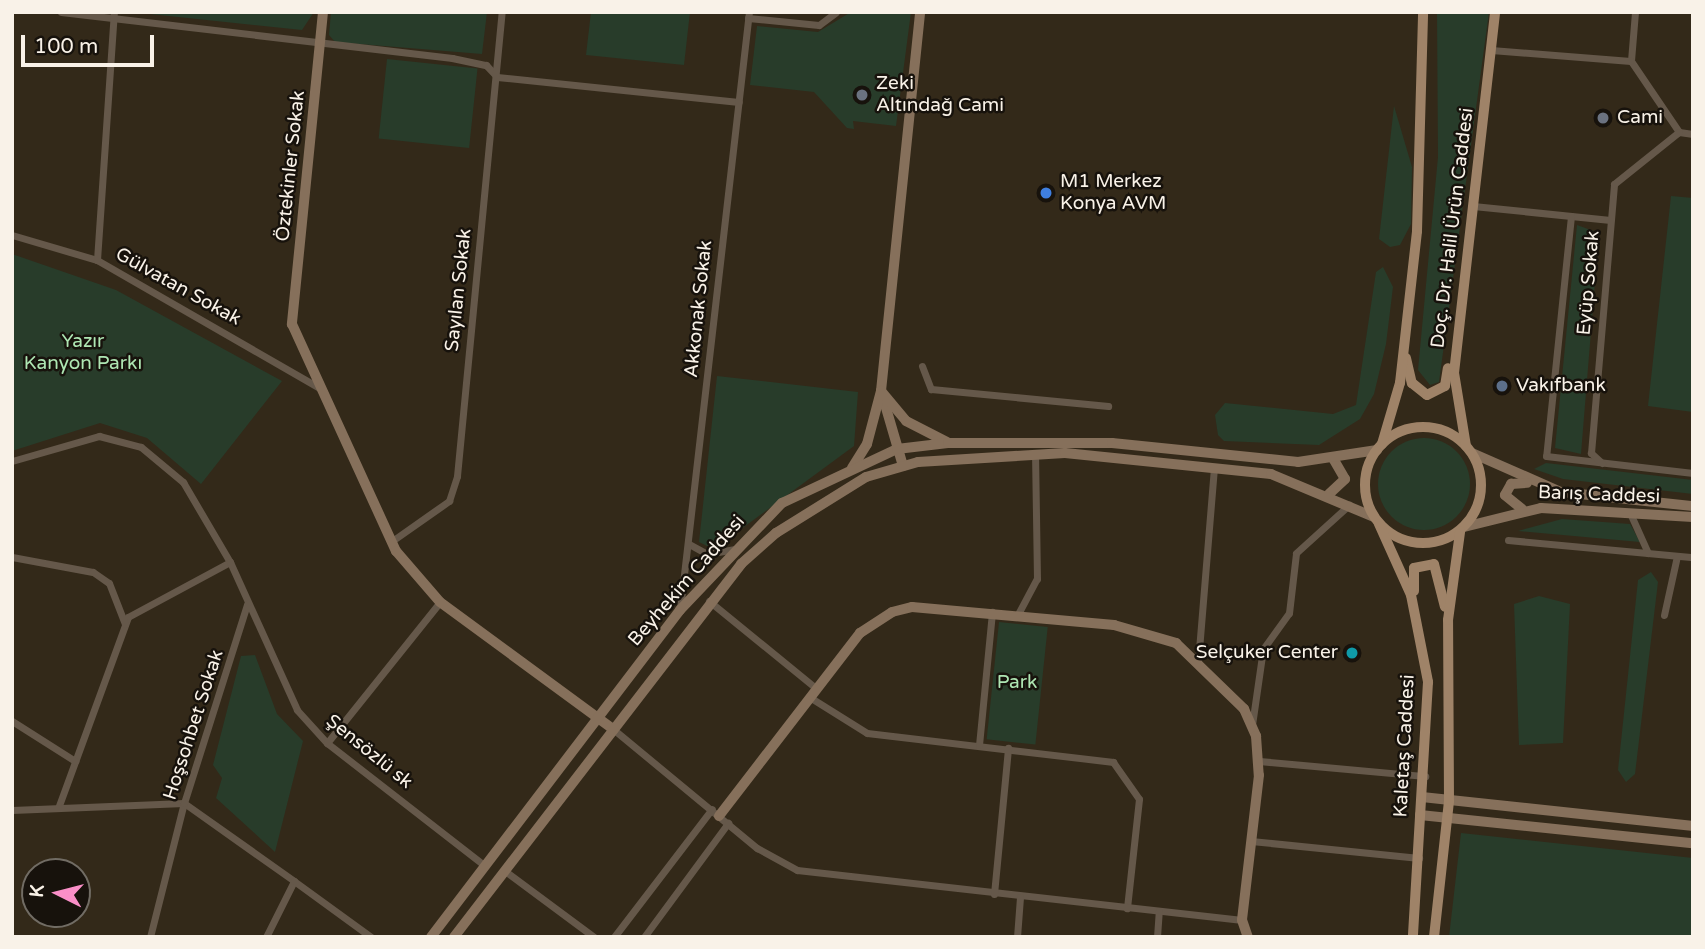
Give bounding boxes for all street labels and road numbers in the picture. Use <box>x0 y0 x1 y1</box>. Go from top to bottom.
street label: Öztekinler Sokak <box>272 89 310 243</box>
street label: Doç. Dr. Halil Ürün Caddesi <box>1427 106 1479 350</box>
street label: Sayılan Sokak <box>441 227 477 353</box>
street label: Eyüp Sokak <box>1573 230 1605 336</box>
street label: Akkonak Sokak <box>680 239 718 379</box>
street label: Gülvatan Sokak <box>111 243 245 331</box>
street label: Barış Caddesi <box>1537 481 1661 509</box>
street label: Beyhekim Caddesi <box>624 511 750 651</box>
street label: Hoşsohbet Sokak <box>159 647 229 803</box>
street label: Kaletaş Caddesi <box>1390 674 1420 818</box>
street label: Şensözlü sk <box>321 710 417 794</box>

